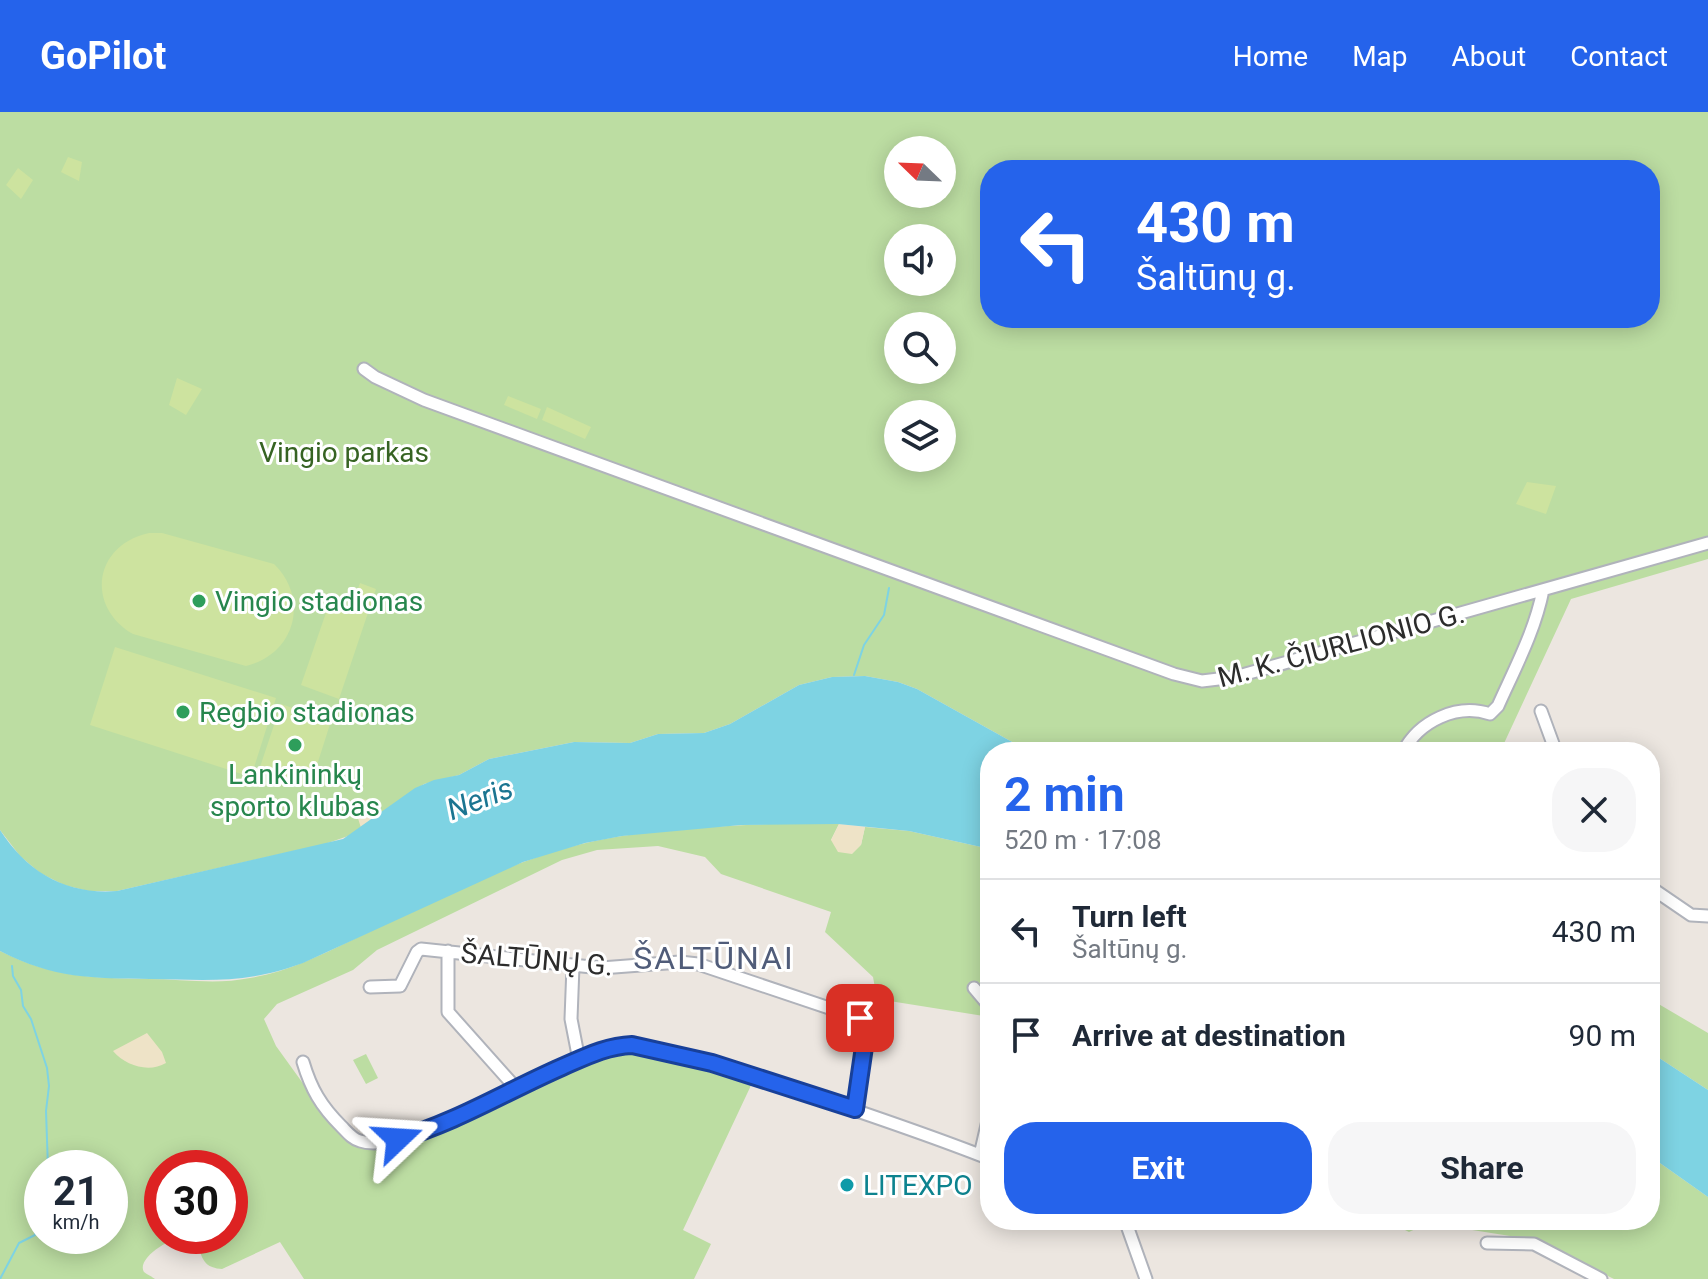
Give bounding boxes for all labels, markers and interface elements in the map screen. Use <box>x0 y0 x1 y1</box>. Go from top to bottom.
text: GoPilot <box>40 34 166 78</box>
text: Home <box>1233 40 1308 73</box>
text: Map <box>1352 40 1408 73</box>
text: About <box>1452 40 1526 73</box>
text: Contact <box>1570 40 1668 73</box>
north arrow <box>884 136 956 208</box>
map controls <box>884 136 956 472</box>
text: 430 m <box>1136 190 1295 256</box>
icon: left <box>1004 192 1108 296</box>
button: sound <box>884 224 956 296</box>
text: Šaltūnų g. <box>1136 257 1296 299</box>
button: search <box>884 312 956 384</box>
button: layers <box>884 400 956 472</box>
park label: Vingio parkas <box>259 436 429 469</box>
place label: Vingio stadionas <box>215 585 423 618</box>
marker: Vingio stadionas <box>190 592 208 610</box>
street label: M. K. ČIURLIONIO G. <box>1214 597 1468 694</box>
place label: Regbio stadionas <box>199 696 415 729</box>
marker: Regbio stadionas <box>174 703 192 721</box>
marker: Lankininkų sporto klubas <box>286 736 304 754</box>
place label: Lankininkų sporto klubas <box>210 758 380 823</box>
text: 2 min <box>1004 766 1125 823</box>
button: close <box>1552 768 1636 852</box>
water label: Neris <box>442 770 518 827</box>
text: 520 m · 17:08 <box>1004 825 1162 855</box>
text: Turn left <box>1072 899 1187 934</box>
icon: left <box>1004 909 1048 953</box>
text: 430 m <box>1552 914 1636 949</box>
text: Šaltūnų g. <box>1072 934 1187 964</box>
street label: ŠALTŪNŲ G. <box>460 936 614 983</box>
district label: ŠALTŪNAI <box>633 939 795 977</box>
pin <box>826 984 894 1052</box>
icon: arrive <box>838 996 882 1040</box>
icon: arrive <box>1004 1013 1048 1057</box>
text: Arrive at destination <box>1072 1018 1346 1053</box>
text: 90 m <box>1569 1018 1636 1053</box>
position arrow <box>356 1097 440 1181</box>
button: Exit <box>1004 1122 1312 1214</box>
button: Share <box>1328 1122 1636 1214</box>
speed limit sign: 30 <box>144 1150 248 1254</box>
text: 21 <box>53 1168 99 1215</box>
place label: LITEXPO <box>863 1169 972 1202</box>
marker: LITEXPO <box>838 1176 856 1194</box>
text: km/h <box>53 1210 99 1234</box>

